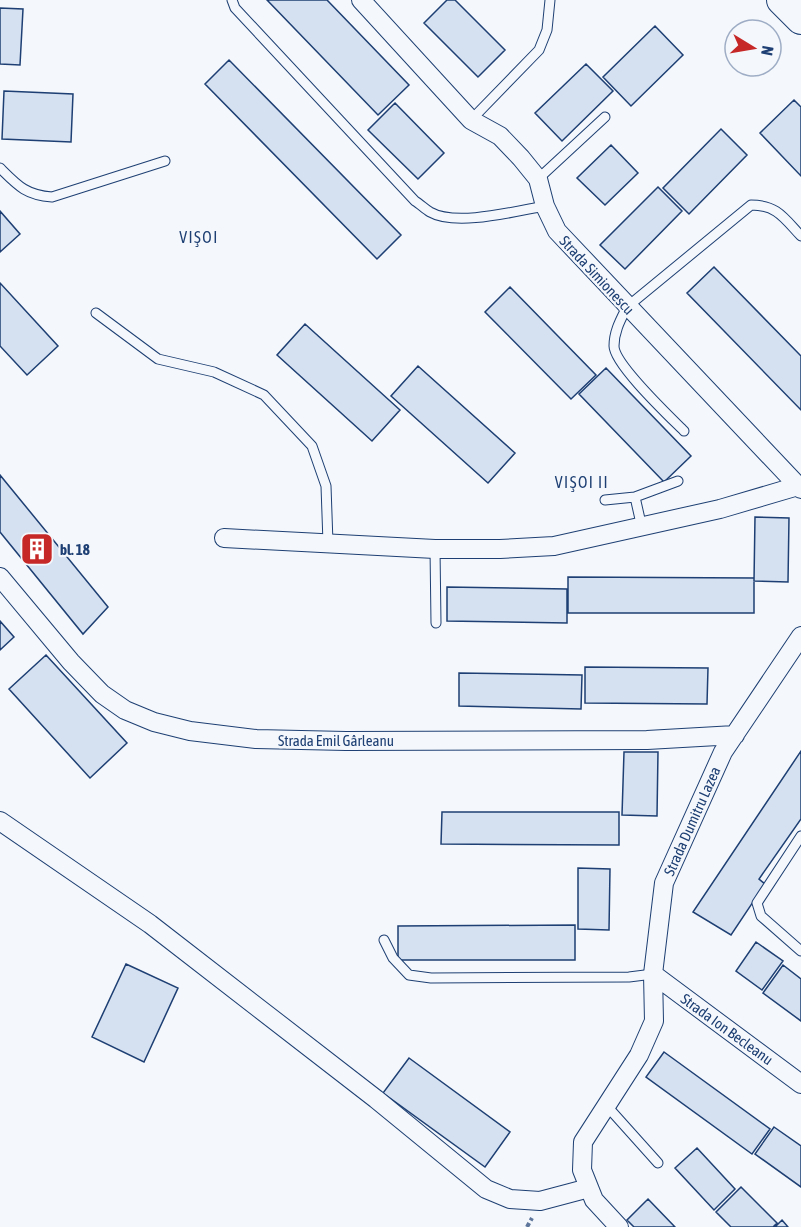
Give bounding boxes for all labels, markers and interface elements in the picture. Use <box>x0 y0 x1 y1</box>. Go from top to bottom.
north arrow <box>723 18 783 78</box>
text: N <box>758 45 777 57</box>
district label: VIŞOI <box>179 228 219 247</box>
street label: Strada Simionescu <box>556 232 638 318</box>
district label: VIŞOI II <box>555 473 609 492</box>
building icon: bl. 18 <box>19 531 55 567</box>
place label: bl. 18 <box>60 541 90 558</box>
street label: Strada Emil Gârleanu <box>278 732 394 749</box>
street label: Strada Dumitru Lazea <box>660 764 724 878</box>
street label: Strada Ion Becleanu <box>678 990 776 1068</box>

